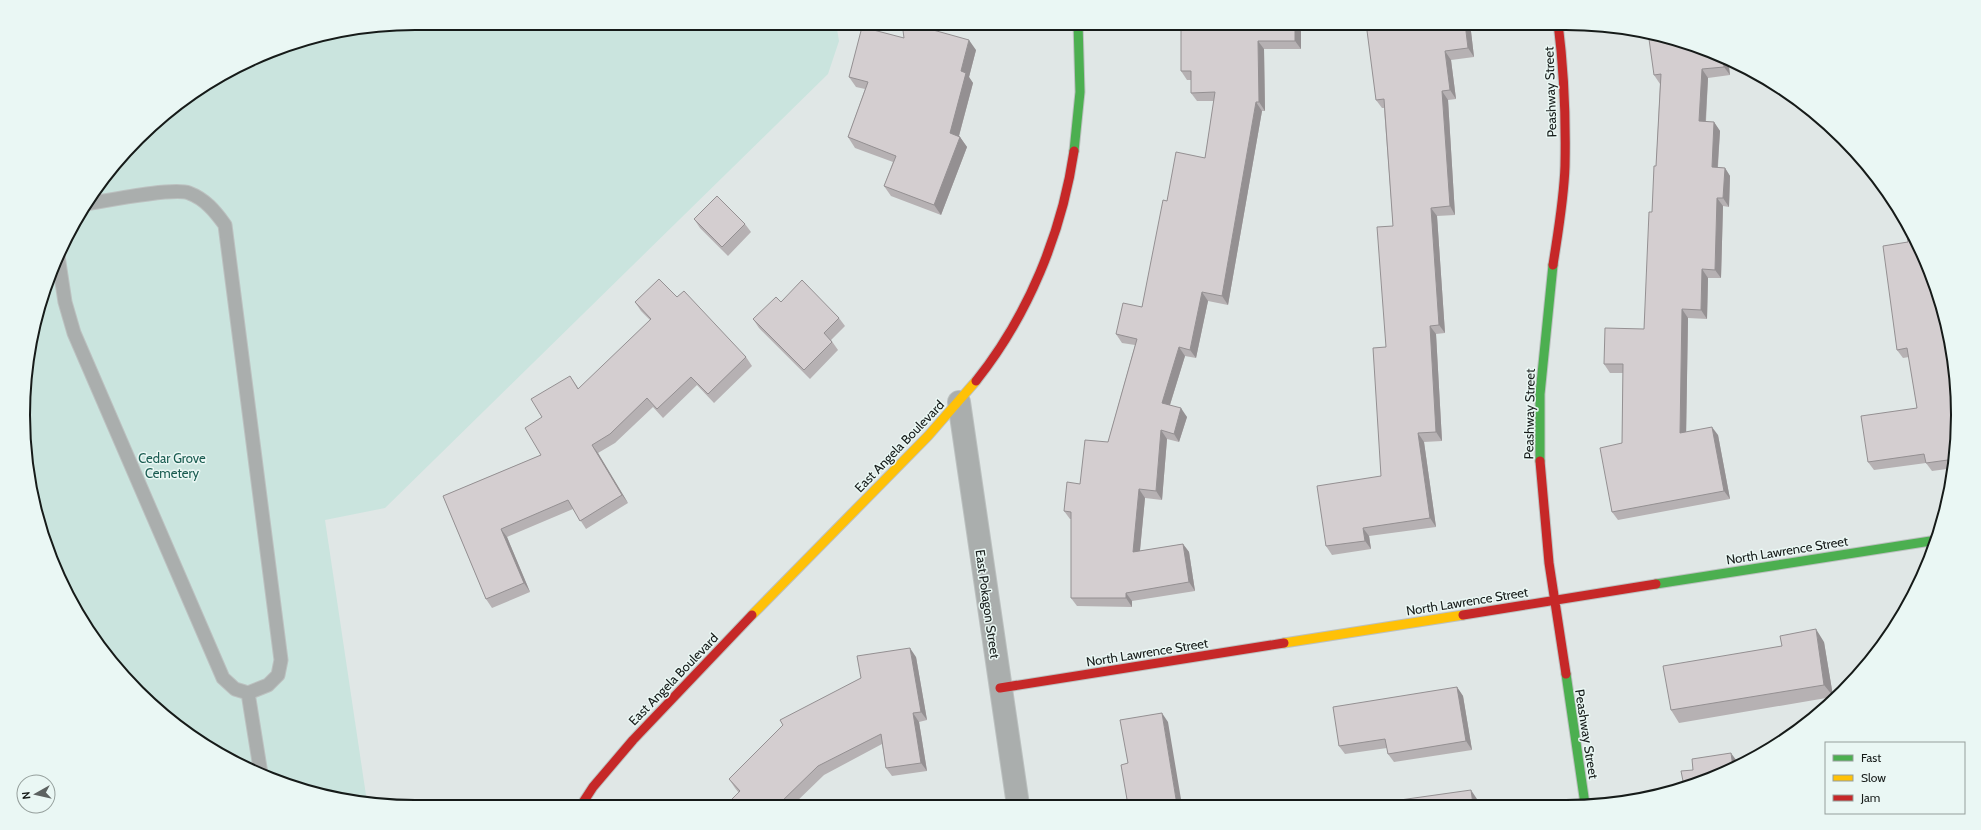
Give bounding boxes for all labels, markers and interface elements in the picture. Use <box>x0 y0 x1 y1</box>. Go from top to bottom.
street label: Peashway Street <box>1540 46 1560 138</box>
street label: Peashway Street <box>1520 368 1538 460</box>
street label: East Angela Boulevard <box>851 397 947 495</box>
park label: Cedar Grove Cemetery <box>138 450 206 481</box>
street label: North Lawrence Street <box>1725 532 1850 568</box>
street label: East Pokagon Street <box>972 549 1004 660</box>
street label: North Lawrence Street <box>1405 583 1530 619</box>
street label: East Angela Boulevard <box>625 630 721 728</box>
street label: North Lawrence Street <box>1085 634 1210 670</box>
street label: Peashway Street <box>1572 688 1602 781</box>
legend <box>1825 742 1965 814</box>
text: Fast <box>1861 750 1881 765</box>
text: Slow <box>1861 770 1886 785</box>
north arrow <box>16 774 56 814</box>
text: Jam <box>1860 790 1880 805</box>
text: N <box>19 791 34 800</box>

